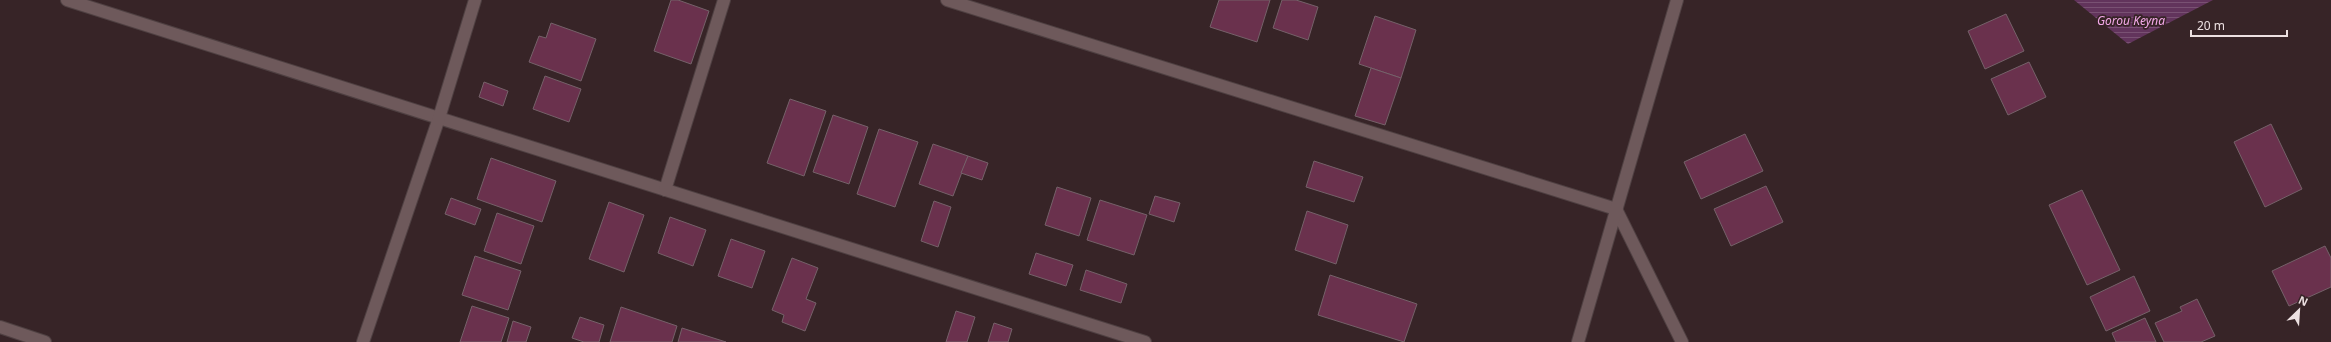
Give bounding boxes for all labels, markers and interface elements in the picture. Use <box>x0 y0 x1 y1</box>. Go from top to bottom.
water label: Gorou Keyna <box>2097 12 2165 29</box>
scale bar <box>2191 12 2287 38</box>
text: 20 m <box>2197 17 2225 34</box>
north arrow <box>2279 290 2319 330</box>
text: N <box>2296 292 2311 309</box>

